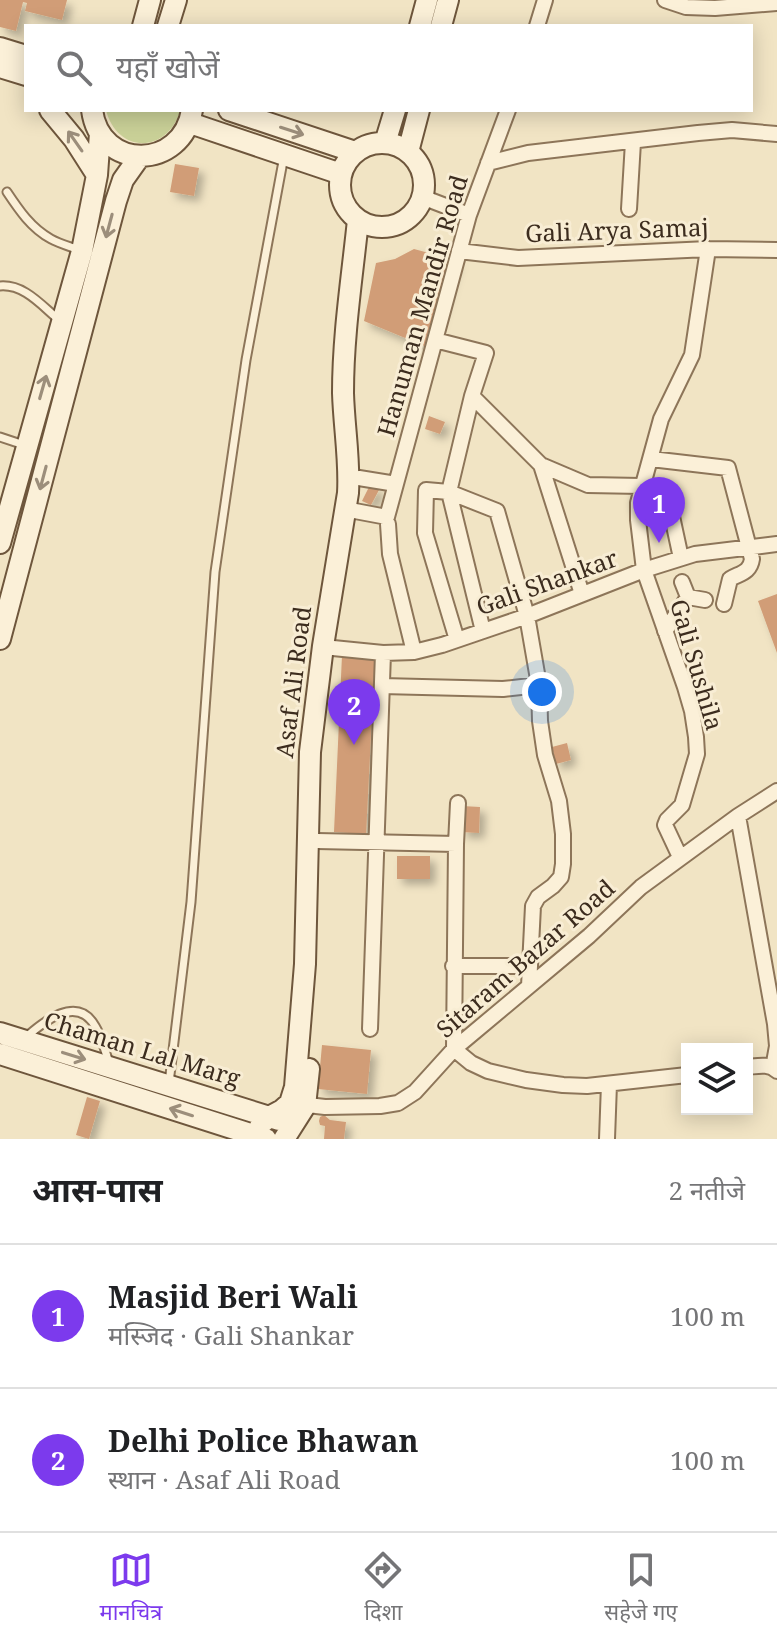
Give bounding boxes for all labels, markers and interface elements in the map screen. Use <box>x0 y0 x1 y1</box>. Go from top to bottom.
search box <box>24 24 753 112</box>
icon: search <box>52 46 96 90</box>
text: यहाँ खोजें <box>116 46 219 87</box>
one-way arrow <box>280 124 305 139</box>
one-way arrow <box>67 131 83 153</box>
street label: Hanuman Mandir Road <box>368 171 475 440</box>
street label: Gali Arya Samaj <box>525 210 709 249</box>
one-way arrow <box>101 213 116 239</box>
one-way arrow <box>37 375 52 401</box>
one-way arrow <box>34 464 49 490</box>
pin: 1 <box>633 477 685 543</box>
street label: Gali Shankar <box>471 541 622 622</box>
street label: Gali Sushila <box>663 595 732 734</box>
street label: Asaf Ali Road <box>267 604 318 760</box>
your location <box>522 672 562 712</box>
pin: 2 <box>328 679 380 745</box>
street label: Sitaram Bazar Road <box>429 871 621 1045</box>
street label: Chaman Lal Marg <box>40 1003 245 1094</box>
map controls <box>681 1043 753 1115</box>
button: layers <box>681 1043 753 1115</box>
one-way arrow <box>61 1049 87 1064</box>
one-way arrow <box>169 1104 195 1119</box>
text: आस-पास <box>32 1166 163 1212</box>
text: 2 नतीजे <box>668 1172 745 1208</box>
text: Masjid Beri Wali <box>108 1276 358 1317</box>
text: 1 <box>51 1298 65 1334</box>
text: 100 m <box>670 1298 745 1334</box>
text: मस्जिद · Gali Shankar <box>108 1317 354 1353</box>
text: Delhi Police Bhawan <box>108 1420 418 1461</box>
text: 2 <box>51 1442 65 1478</box>
text: 100 m <box>670 1442 745 1478</box>
text: स्थान · Asaf Ali Road <box>108 1461 341 1497</box>
tab: मानचित्र <box>99 1548 162 1629</box>
tab: दिशा <box>361 1548 405 1629</box>
tab: सहेजे गए <box>604 1548 678 1629</box>

